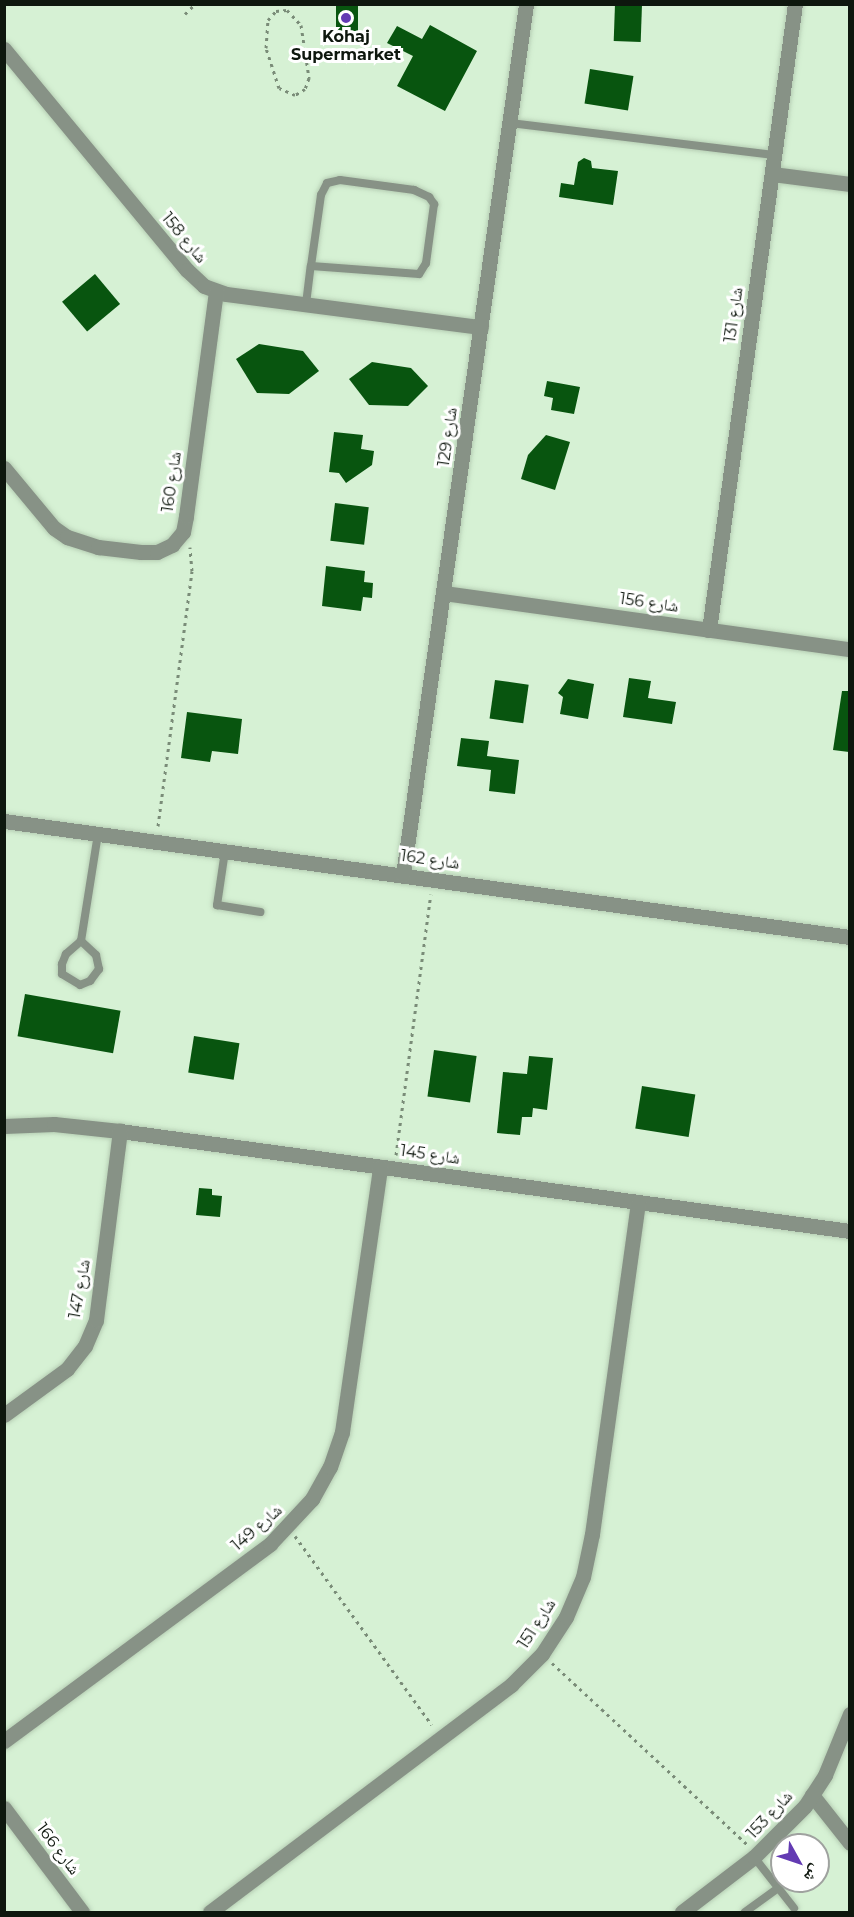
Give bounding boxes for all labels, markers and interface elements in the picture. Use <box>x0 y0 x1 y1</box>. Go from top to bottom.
marker: Kohaj Supermarket <box>339 11 353 25</box>
place label: Kohaj Supermarket <box>291 27 401 65</box>
street label: شارع 158 <box>157 209 211 267</box>
street label: شارع 131 <box>721 286 747 344</box>
street label: شارع 129 <box>434 406 462 468</box>
street label: شارع 160 <box>158 451 186 513</box>
street label: شارع 156 <box>618 589 680 617</box>
street label: شارع 162 <box>399 846 461 874</box>
street label: شارع 145 <box>399 1141 461 1169</box>
street label: شارع 147 <box>65 1258 95 1320</box>
street label: شارع 149 <box>228 1501 286 1555</box>
street label: شارع 151 <box>514 1596 560 1652</box>
street label: شارع 153 <box>743 1787 797 1843</box>
street label: شارع 166 <box>32 1819 84 1879</box>
north arrow <box>770 1833 830 1893</box>
text: ش <box>800 1861 825 1886</box>

